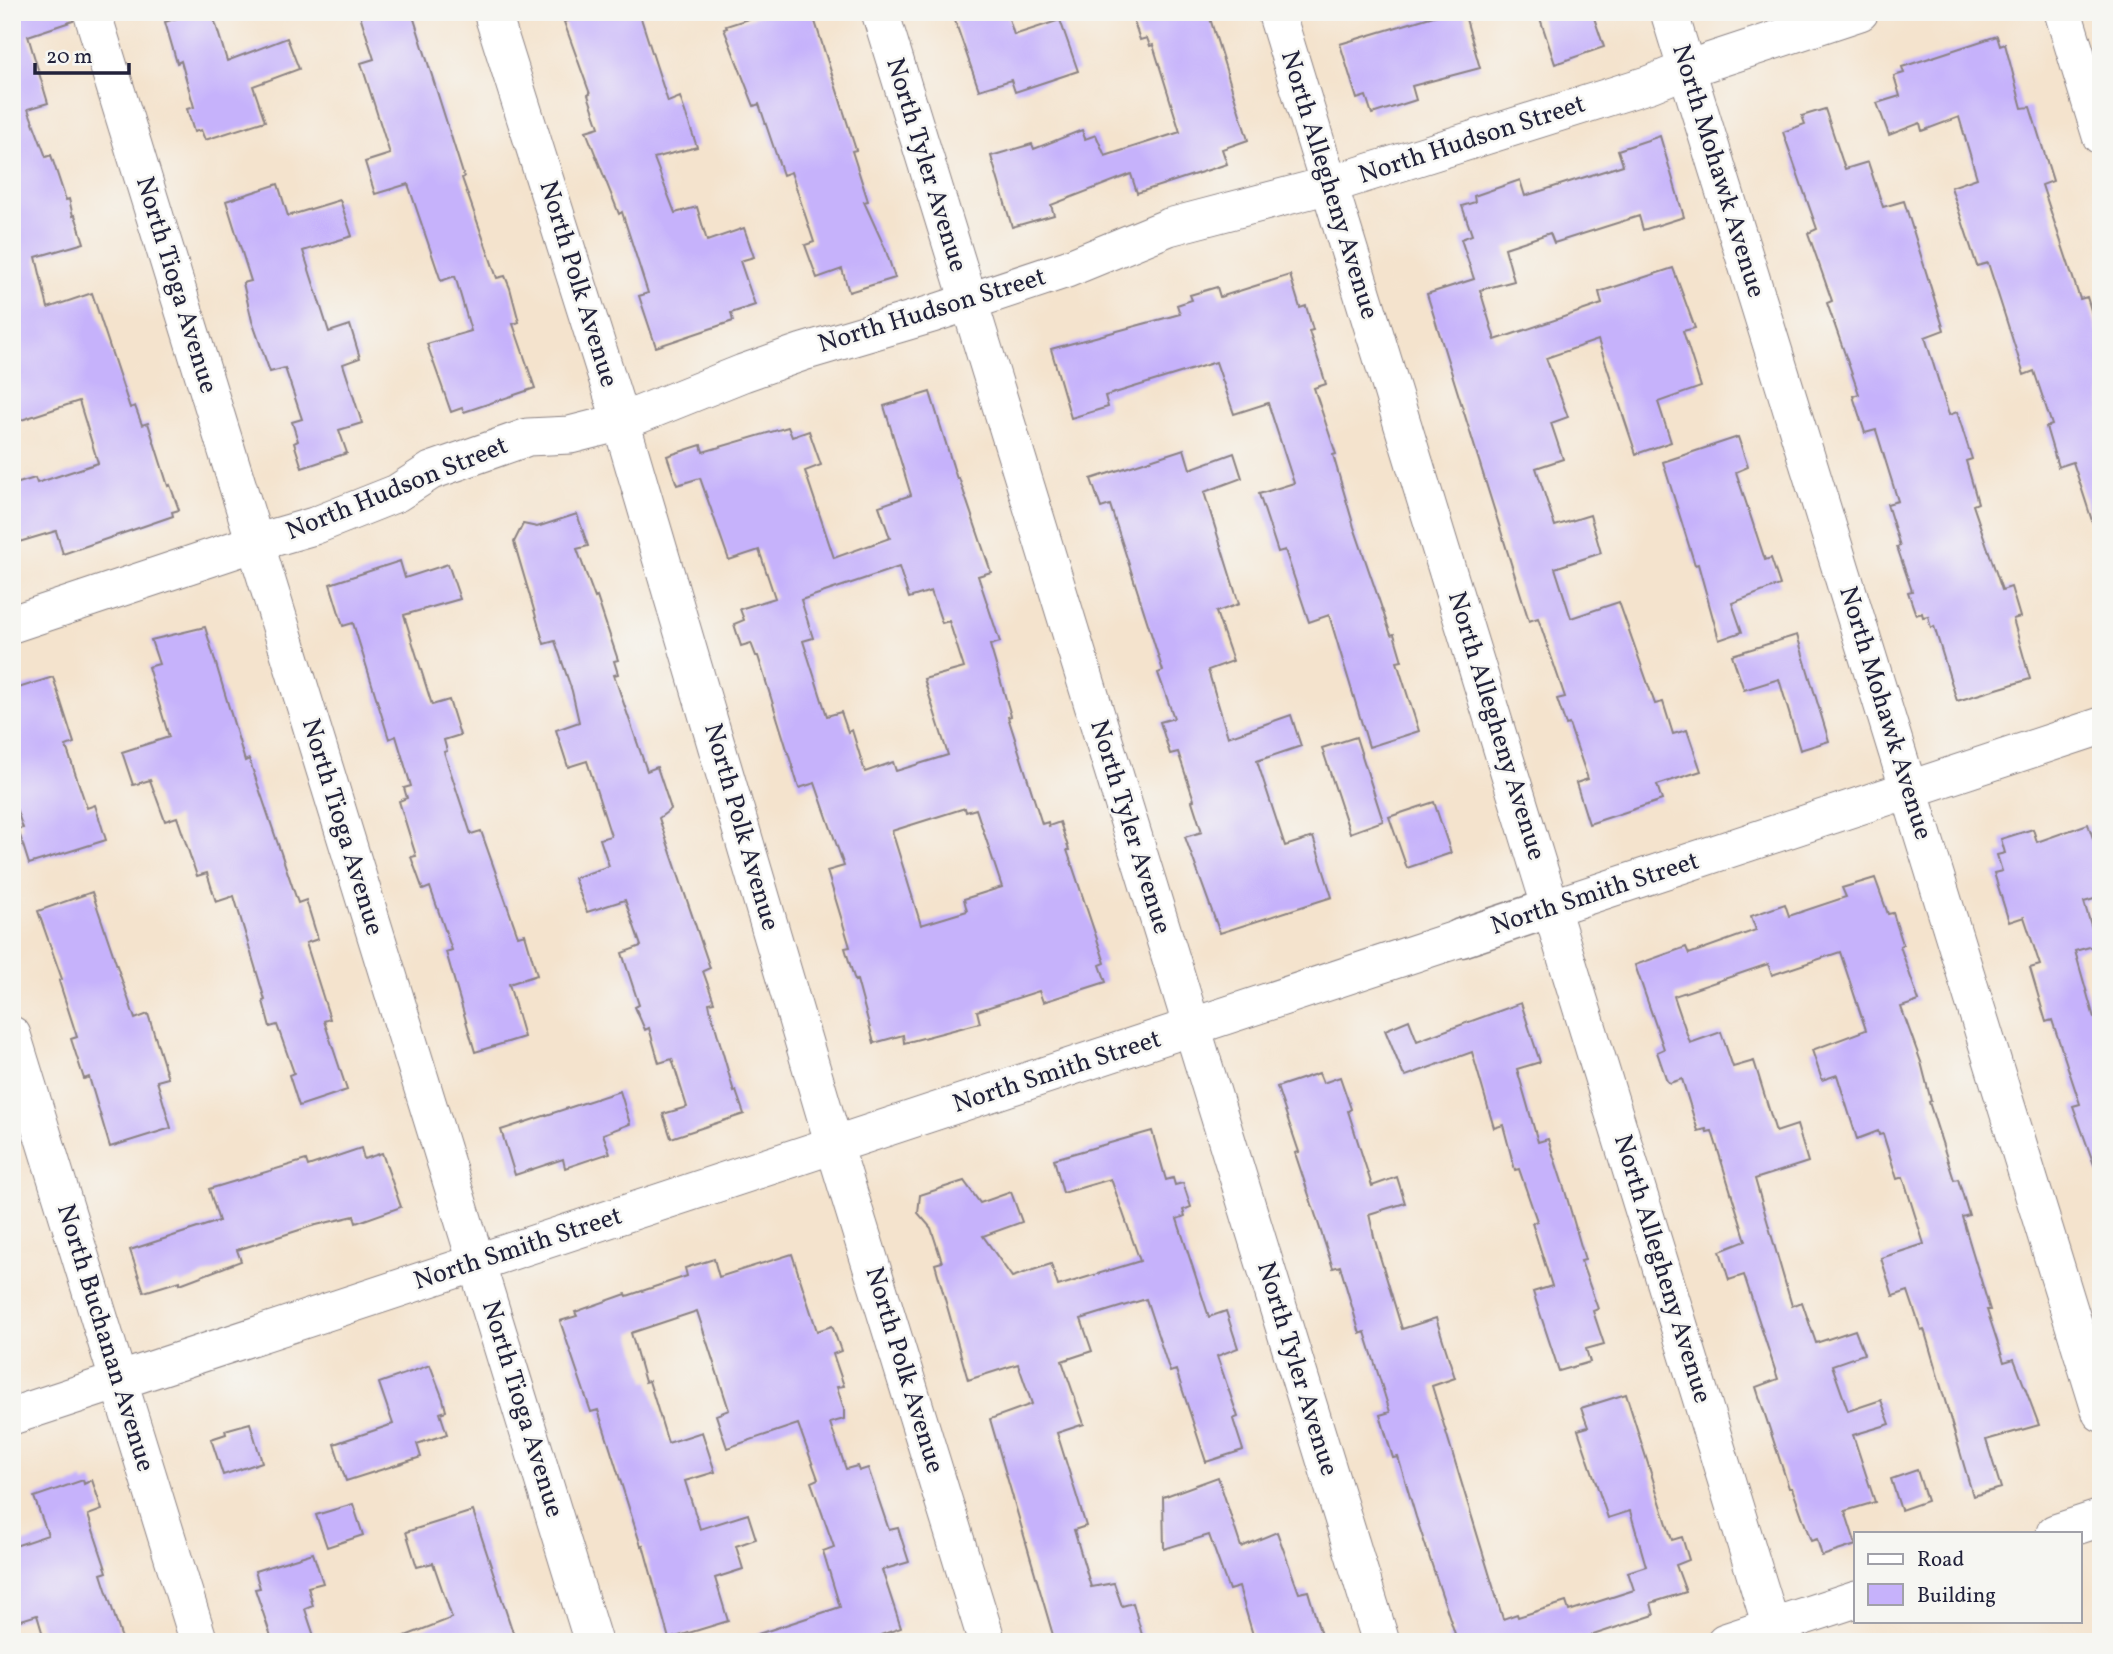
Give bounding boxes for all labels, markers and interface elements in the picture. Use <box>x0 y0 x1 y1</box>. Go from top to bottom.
scale bar <box>35 32 130 76</box>
street label: North Mohawk Avenue <box>1662 40 1774 302</box>
text: 20 m <box>46 43 92 72</box>
street label: North Allegheny Avenue <box>1271 46 1387 324</box>
street label: North Tyler Avenue <box>876 53 976 277</box>
street label: North Hudson Street <box>1354 86 1590 194</box>
street label: North Tioga Avenue <box>126 172 226 398</box>
street label: North Polk Avenue <box>529 176 627 392</box>
street label: North Hudson Street <box>814 259 1050 363</box>
street label: North Hudson Street <box>281 428 513 550</box>
street label: North Mohawk Avenue <box>1829 582 1941 844</box>
street label: North Allegheny Avenue <box>1438 587 1554 865</box>
street label: North Tioga Avenue <box>292 714 392 940</box>
street label: North Tyler Avenue <box>1080 715 1180 939</box>
street label: North Polk Avenue <box>694 719 788 935</box>
street label: North Smith Street <box>1486 843 1704 945</box>
street label: North Smith Street <box>948 1021 1166 1123</box>
street label: North Allegheny Avenue <box>1604 1130 1720 1408</box>
street label: North Smith Street <box>409 1198 627 1300</box>
street label: North Buchanan Avenue <box>47 1200 163 1476</box>
street label: North Tyler Avenue <box>1247 1257 1347 1481</box>
street label: North Polk Avenue <box>855 1262 953 1478</box>
street label: North Tioga Avenue <box>472 1296 572 1522</box>
legend <box>1854 1532 2082 1622</box>
text: Road <box>1917 1546 1964 1575</box>
text: Building <box>1917 1582 1996 1611</box>

